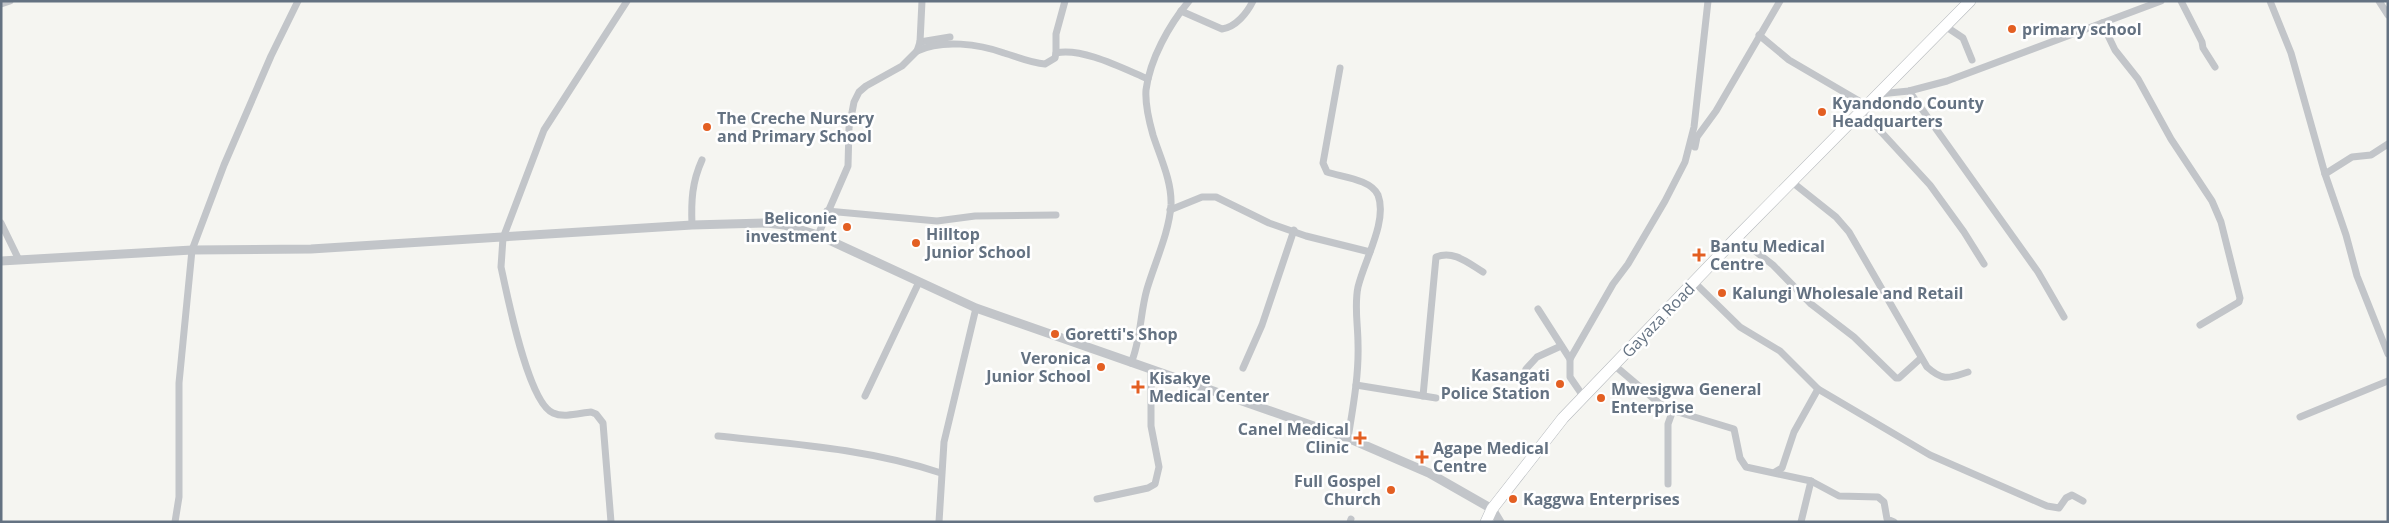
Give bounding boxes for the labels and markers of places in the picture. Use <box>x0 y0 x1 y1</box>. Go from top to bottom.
place label: primary school <box>2022 18 2142 40</box>
marker: primary school <box>2006 23 2018 35</box>
place label: Kyandondo County Headquarters <box>1832 92 1985 132</box>
marker: Kyandondo County Headquarters <box>1816 106 1828 118</box>
place label: The Creche Nursery and Primary School <box>717 107 875 147</box>
marker: The Creche Nursery and Primary School <box>701 121 713 133</box>
place label: Beliconie investment <box>746 207 837 247</box>
marker: Beliconie investment <box>841 221 853 233</box>
place label: Hilltop Junior School <box>924 223 1031 263</box>
place label: Bantu Medical Centre <box>1710 235 1825 275</box>
marker: Hilltop Junior School <box>910 237 922 249</box>
marker: Bantu Medical Centre <box>1692 248 1706 262</box>
place label: Kalungi Wholesale and Retail <box>1732 282 1963 304</box>
marker: Kalungi Wholesale and Retail <box>1716 287 1728 299</box>
place label: Goretti's Shop <box>1065 323 1178 345</box>
marker: Goretti's Shop <box>1049 328 1061 340</box>
place label: Veronica Junior School <box>984 347 1091 387</box>
marker: Veronica Junior School <box>1095 361 1107 373</box>
place label: Kasangati Police Station <box>1441 364 1550 404</box>
place label: Kisakye Medical Center <box>1149 367 1269 407</box>
marker: Kasangati Police Station <box>1554 378 1566 390</box>
place label: Mwesigwa General Enterprise <box>1611 378 1761 418</box>
marker: Kisakye Medical Center <box>1131 380 1145 394</box>
marker: Mwesigwa General Enterprise <box>1595 392 1607 404</box>
place label: Canel Medical Clinic <box>1238 418 1349 458</box>
marker: Canel Medical Clinic <box>1353 431 1367 445</box>
place label: Agape Medical Centre <box>1433 437 1549 477</box>
marker: Agape Medical Centre <box>1415 450 1429 464</box>
place label: Full Gospel Church <box>1294 470 1381 510</box>
marker: Full Gospel Church <box>1385 484 1397 496</box>
place label: Kaggwa Enterprises <box>1523 488 1680 510</box>
marker: Kaggwa Enterprises <box>1507 493 1519 505</box>

